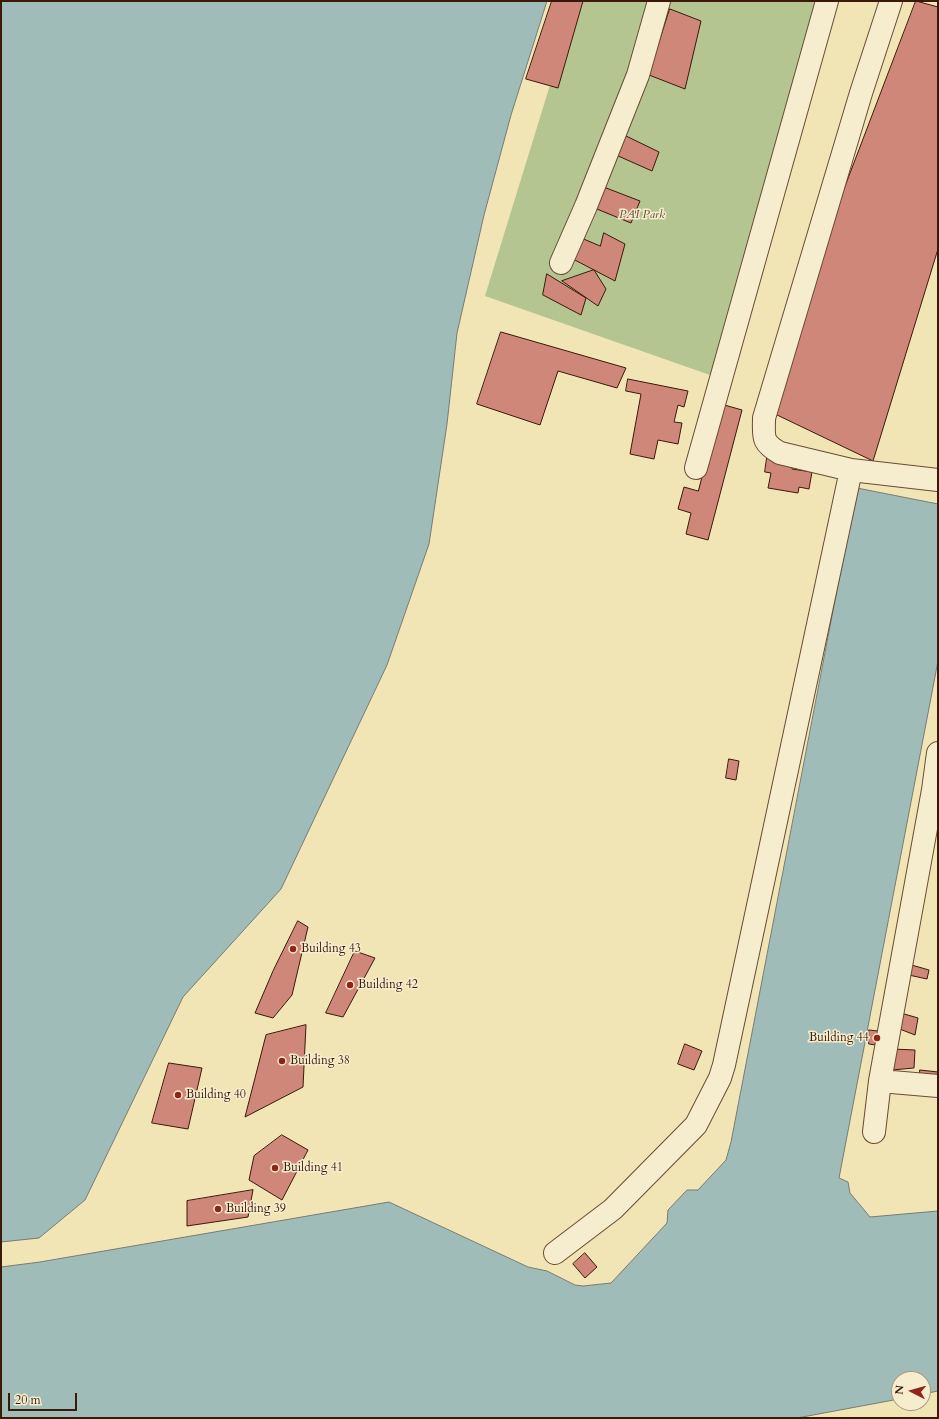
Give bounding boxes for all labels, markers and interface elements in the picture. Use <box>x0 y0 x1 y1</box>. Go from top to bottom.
park label: PAI Park <box>619 208 665 222</box>
place label: Building 43 <box>301 942 361 956</box>
marker: Building 43 <box>288 944 298 954</box>
place label: Building 42 <box>358 978 418 992</box>
marker: Building 42 <box>345 980 355 990</box>
place label: Building 44 <box>809 1031 869 1045</box>
marker: Building 44 <box>872 1033 882 1043</box>
place label: Building 38 <box>290 1054 350 1068</box>
marker: Building 38 <box>277 1056 287 1066</box>
place label: Building 40 <box>186 1088 246 1102</box>
marker: Building 40 <box>173 1090 183 1100</box>
place label: Building 41 <box>283 1161 343 1175</box>
marker: Building 41 <box>270 1163 280 1173</box>
place label: Building 39 <box>226 1202 286 1216</box>
marker: Building 39 <box>213 1204 223 1214</box>
north arrow <box>891 1371 931 1411</box>
text: N <box>892 1384 908 1395</box>
scale bar <box>10 1385 79 1411</box>
text: 20 m <box>15 1392 41 1408</box>

